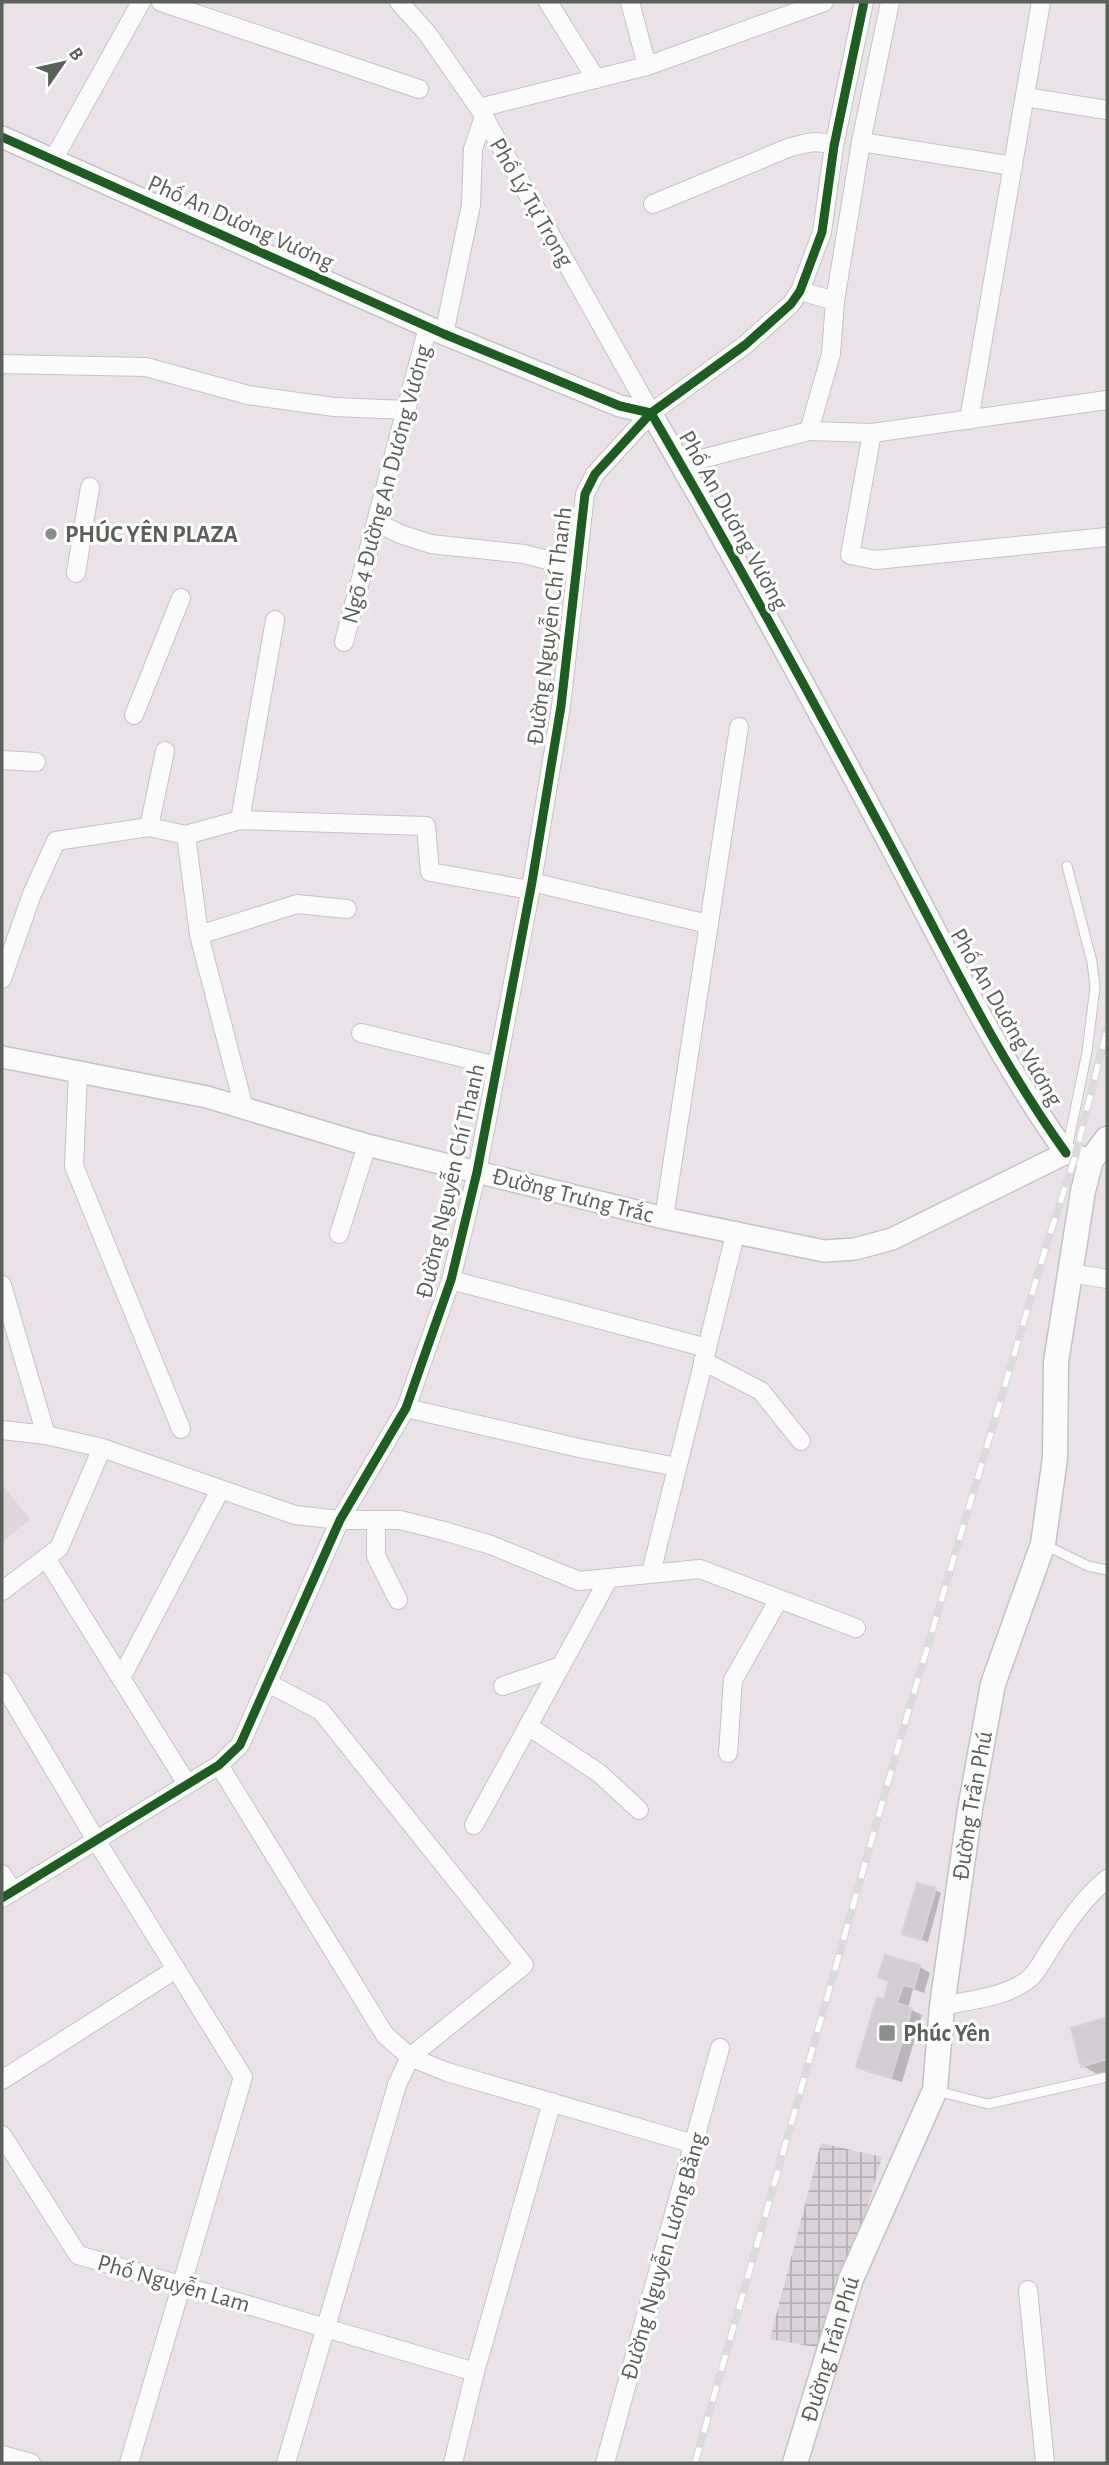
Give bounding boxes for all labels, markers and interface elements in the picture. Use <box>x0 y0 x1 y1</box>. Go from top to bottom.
north arrow <box>28 28 98 98</box>
text: B <box>65 44 87 64</box>
street label: Phố Lý Tự Trọng <box>485 134 578 271</box>
street label: Phố An Dương Vương <box>144 171 338 275</box>
street label: Ngõ 4 Đường An Dương Vương <box>338 342 436 626</box>
street label: Phố An Dương Vương <box>674 427 792 614</box>
street label: Đường Nguyễn Chí Thanh <box>522 505 577 747</box>
place label: PHÚC YÊN PLAZA <box>65 519 239 547</box>
marker: PHÚC YÊN PLAZA <box>43 526 59 542</box>
street label: Phố An Dương Vương <box>946 925 1067 1111</box>
street label: Đường Nguyễn Chí Thanh <box>411 1061 490 1301</box>
street label: Đường Trưng Trắc <box>490 1164 656 1228</box>
street label: Đường Trần Phú <box>949 1729 997 1882</box>
place label: Phúc Yên <box>903 2022 990 2046</box>
marker: Phúc Yên <box>877 2023 897 2043</box>
street label: Đường Nguyễn Lương Bằng <box>616 2129 711 2383</box>
street label: Phố Nguyễn Lam <box>95 2250 253 2317</box>
street label: Đường Trần Phú <box>797 2274 864 2425</box>

